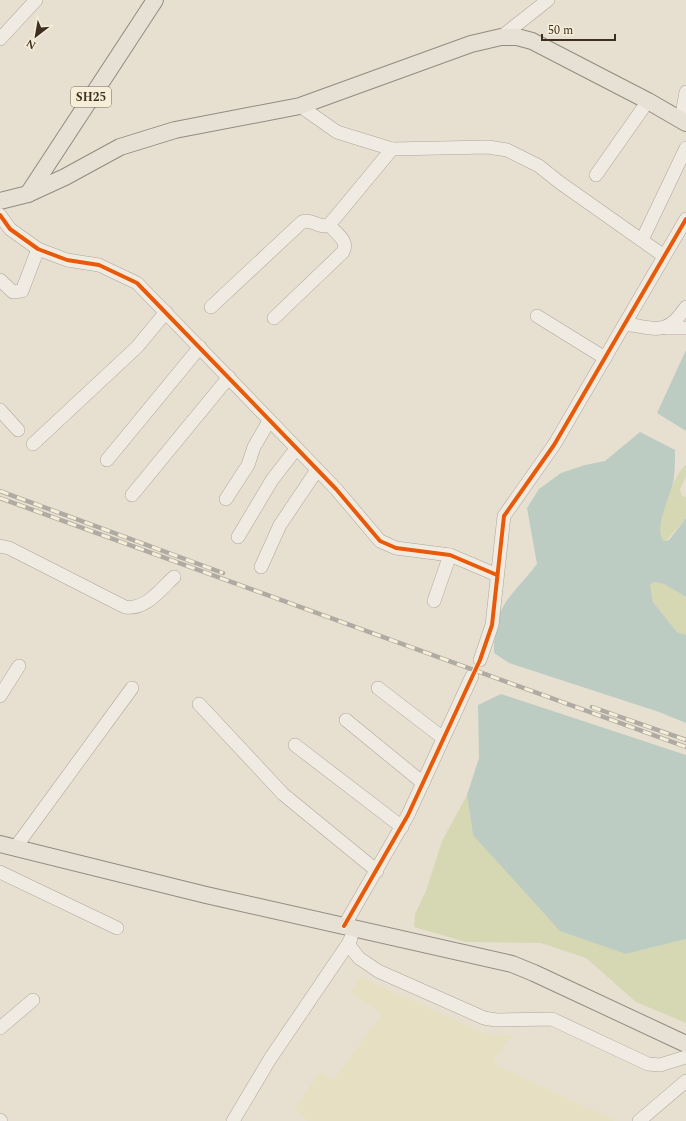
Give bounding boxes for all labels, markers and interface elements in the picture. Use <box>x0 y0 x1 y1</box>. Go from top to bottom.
north arrow <box>16 16 56 56</box>
scale bar <box>542 16 615 42</box>
text: 50 m <box>548 21 573 40</box>
text: N <box>23 35 39 54</box>
road number: SH25 <box>71 87 111 107</box>

